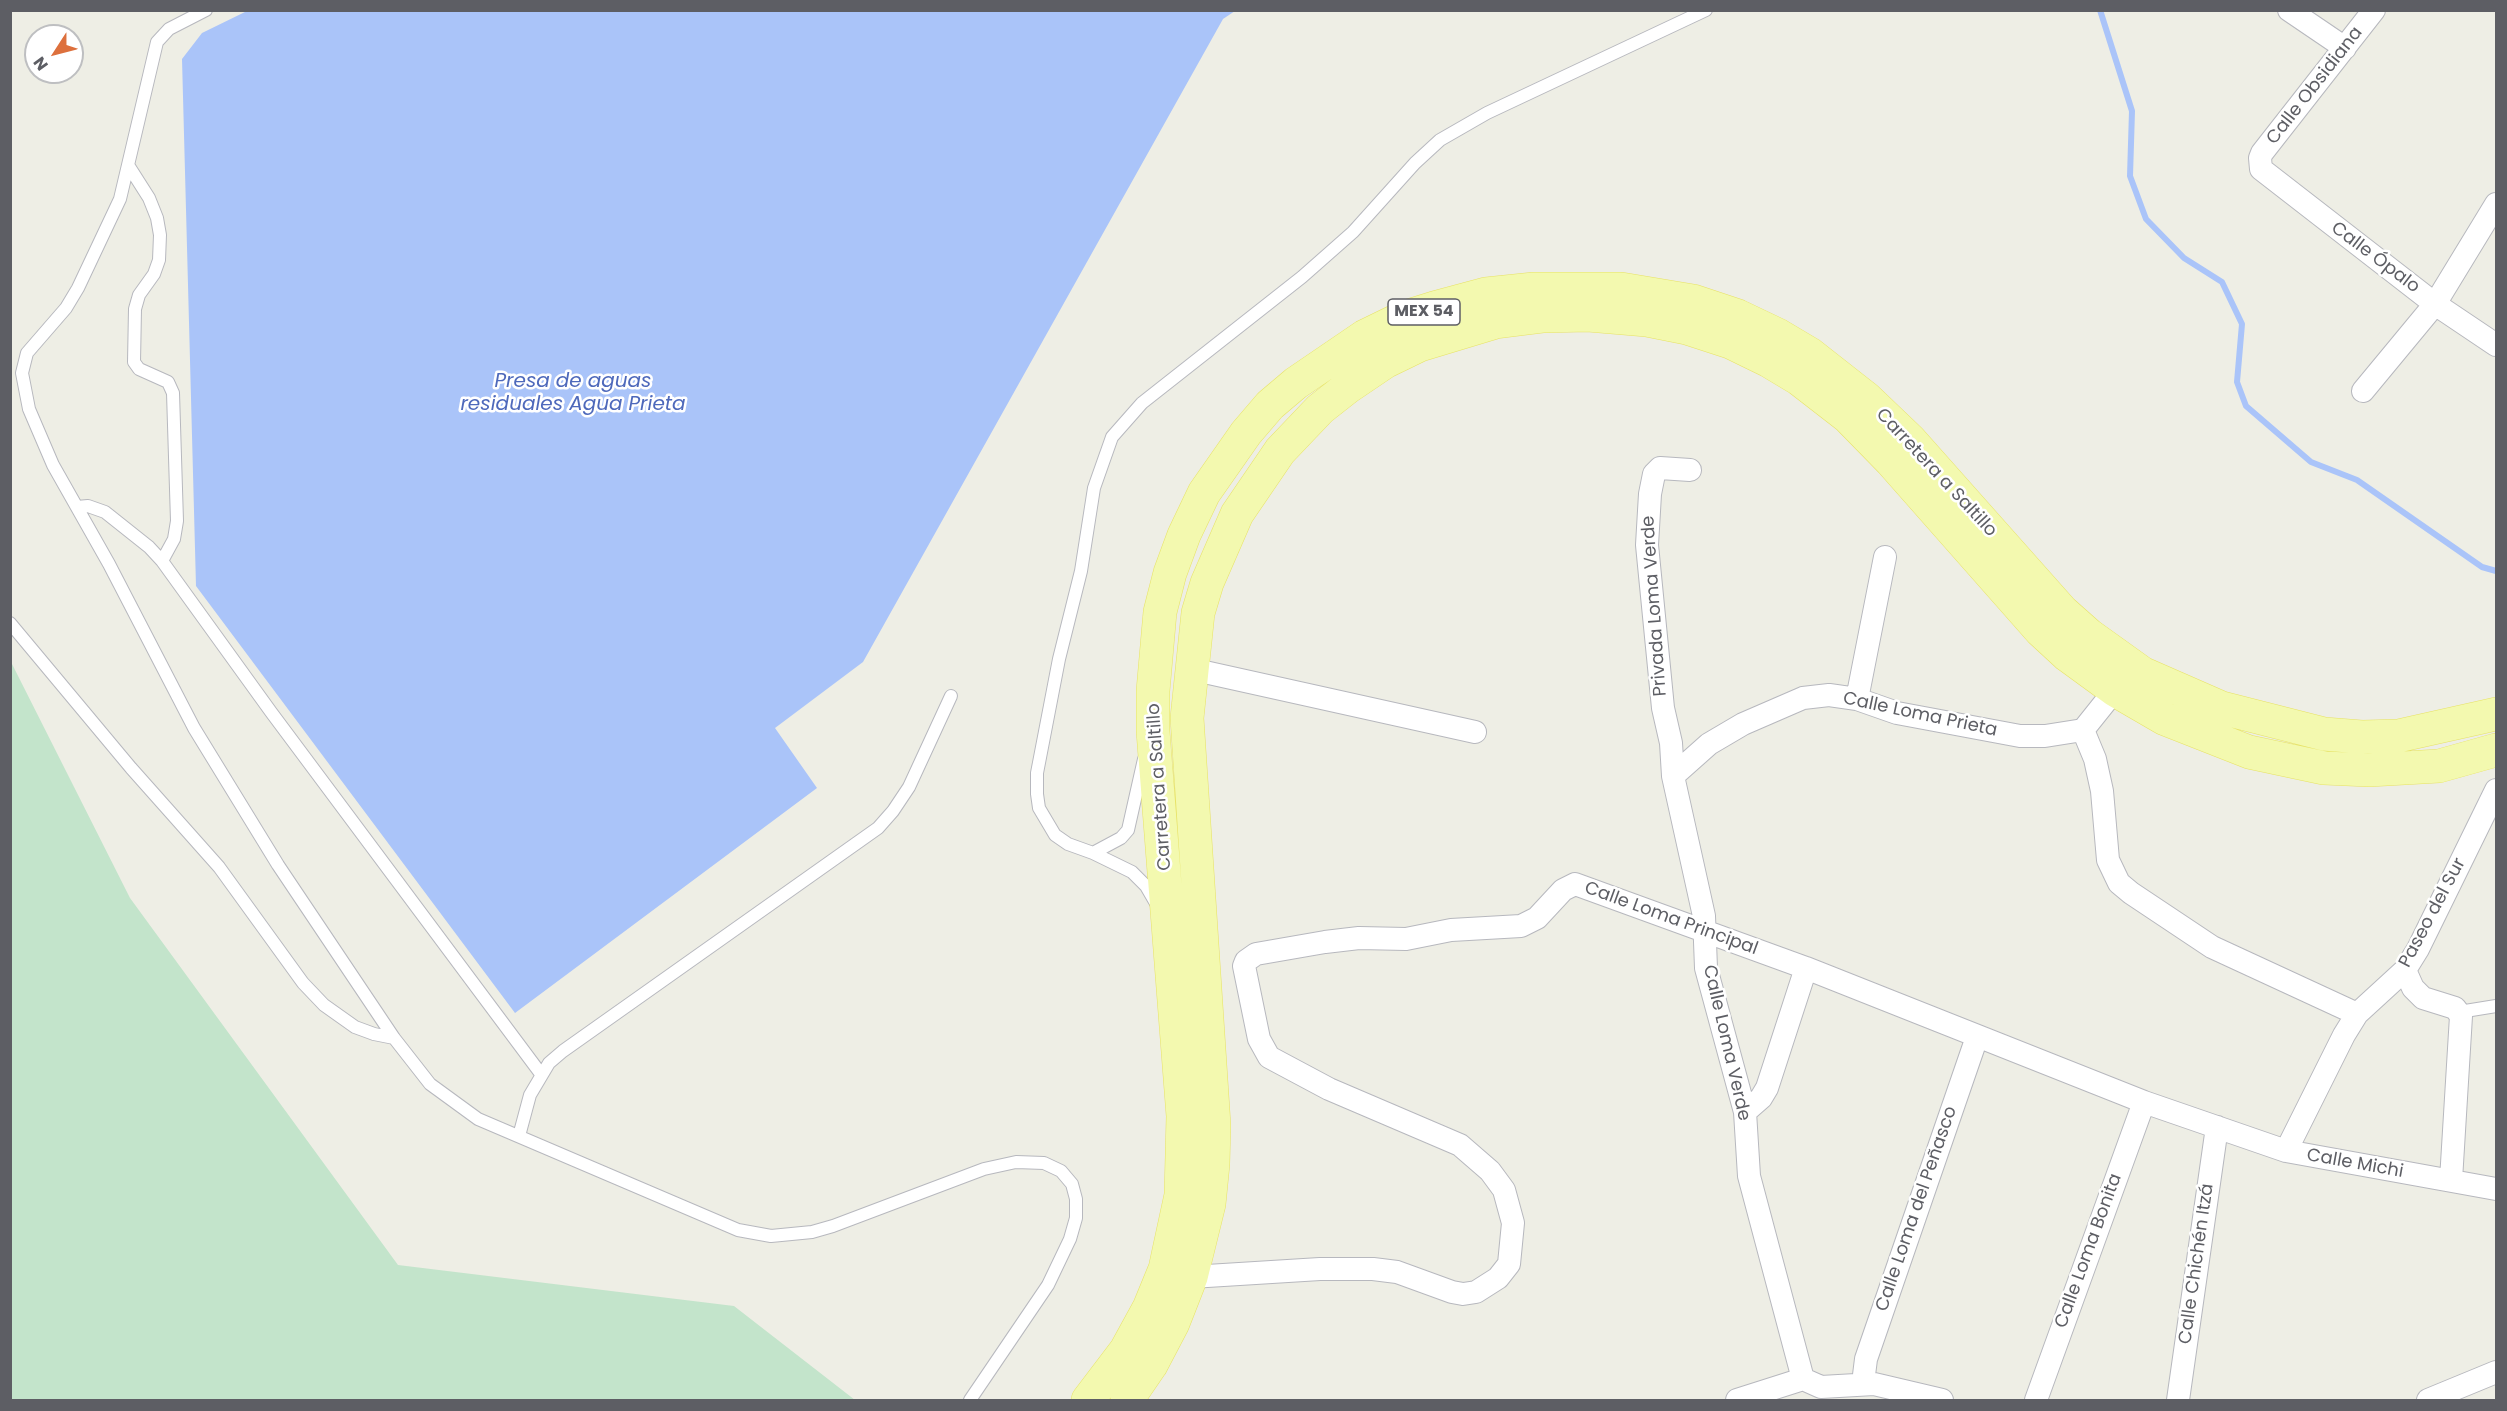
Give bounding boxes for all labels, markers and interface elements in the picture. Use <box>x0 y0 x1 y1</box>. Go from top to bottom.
street label: Calle Obsidiana <box>2262 23 2368 149</box>
north arrow <box>24 24 84 84</box>
text: N <box>28 52 53 75</box>
street label: Calle Ópalo <box>2326 218 2424 298</box>
road number: MEX 54 <box>1388 299 1460 325</box>
water label: Presa de aguas residuales Agua Prieta <box>460 370 686 417</box>
street label: Carretera a Saltillo <box>1871 404 2001 542</box>
street label: Privada Loma Verde <box>1638 515 1672 697</box>
street label: Calle Loma Prieta <box>1841 688 1999 742</box>
street label: Carretera a Saltillo <box>1143 703 1177 871</box>
street label: Paseo del Sur <box>2395 855 2471 971</box>
street label: Calle Loma Principal <box>1581 878 1761 960</box>
street label: Calle Loma Verde <box>1698 963 1754 1123</box>
street label: Calle Loma del Peñasco <box>1872 1104 1962 1314</box>
street label: Calle Michi <box>2305 1145 2405 1183</box>
street label: Calle Loma Bonita <box>2051 1171 2127 1331</box>
street label: Calle Chichén Itzá <box>2175 1182 2219 1346</box>

